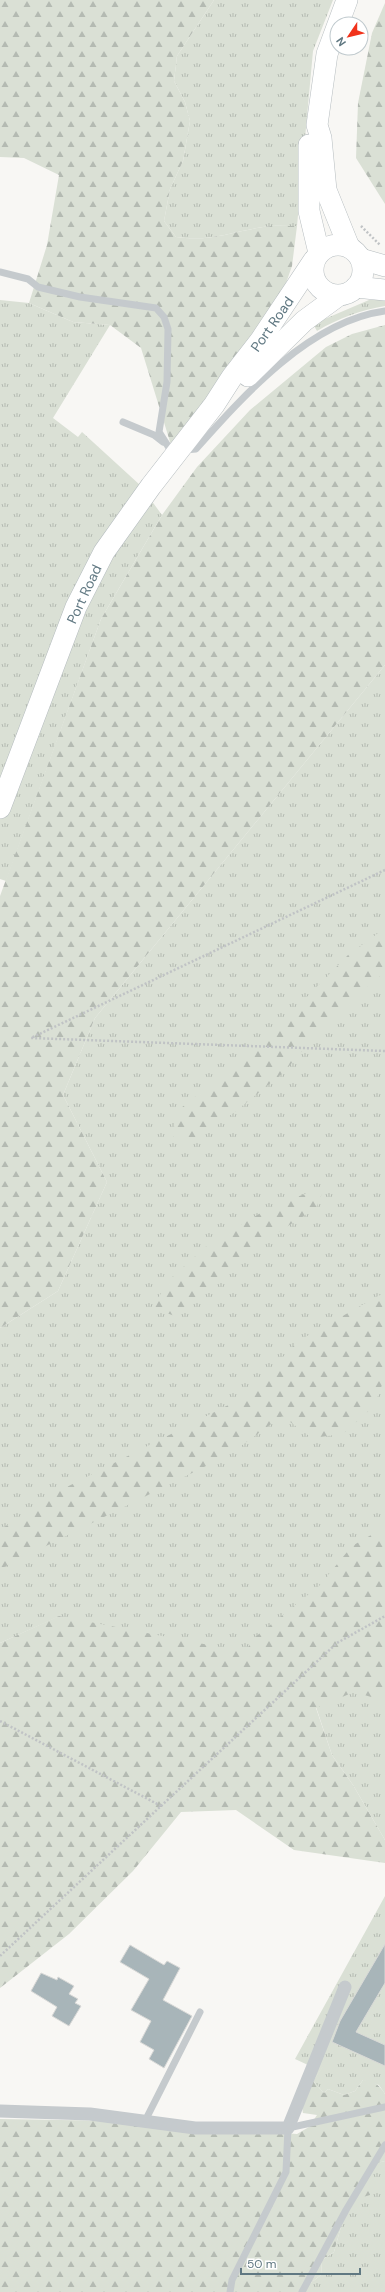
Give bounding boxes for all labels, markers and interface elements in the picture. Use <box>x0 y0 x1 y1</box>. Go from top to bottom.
north arrow <box>329 16 369 56</box>
text: N <box>333 34 349 49</box>
street label: Port Road <box>247 293 297 355</box>
street label: Port Road <box>63 562 105 626</box>
scale bar <box>241 2250 360 2276</box>
text: 50 m <box>247 2256 276 2272</box>

